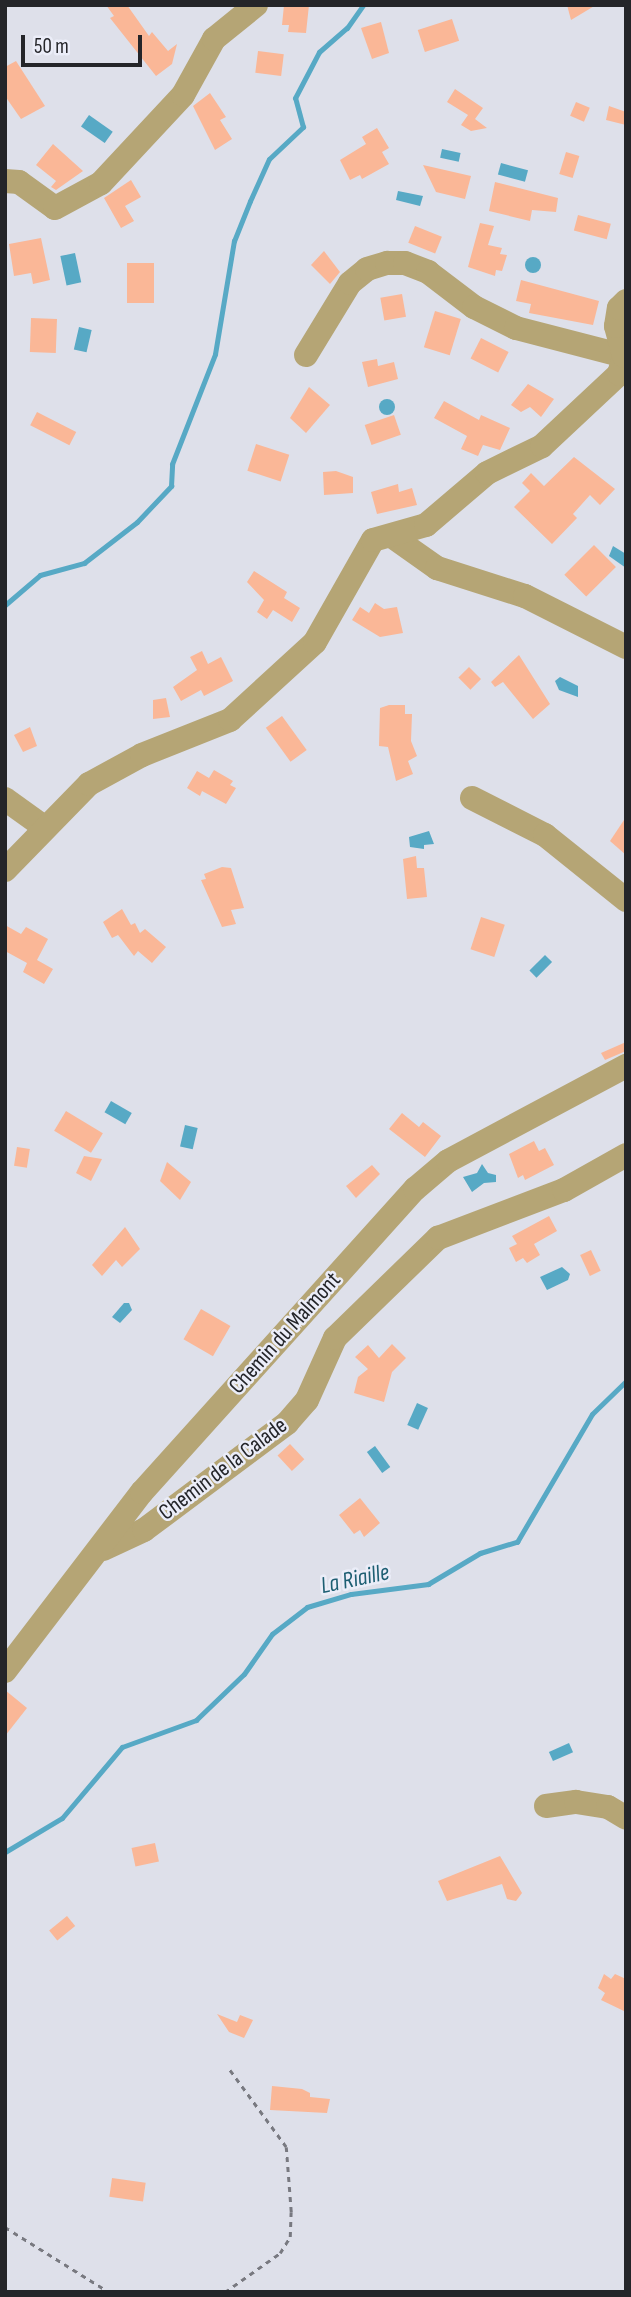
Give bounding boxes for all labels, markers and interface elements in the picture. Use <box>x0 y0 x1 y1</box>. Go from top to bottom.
scale bar <box>24 21 145 65</box>
text: 50 m <box>34 34 69 59</box>
street label: Chemin du Malmont <box>223 1267 347 1399</box>
street label: Chemin de la Calade <box>153 1412 293 1526</box>
water label: La Riaille <box>318 1558 392 1600</box>

